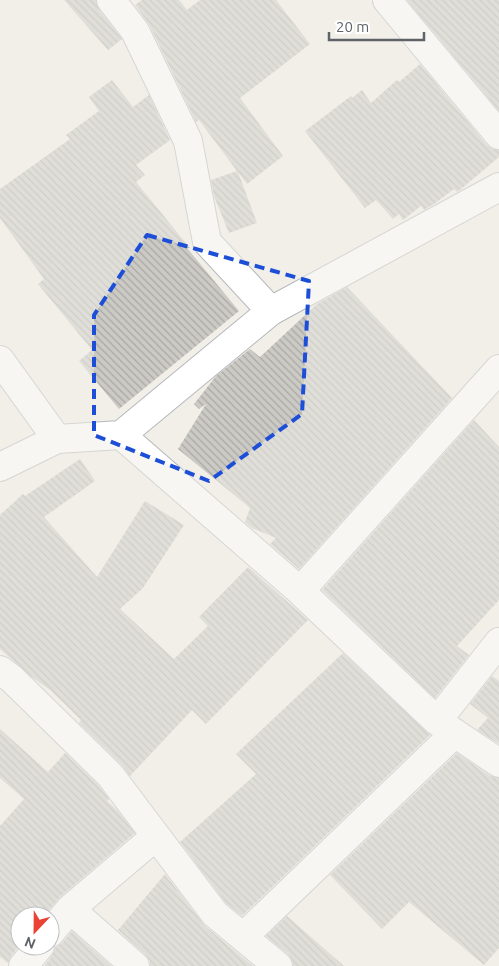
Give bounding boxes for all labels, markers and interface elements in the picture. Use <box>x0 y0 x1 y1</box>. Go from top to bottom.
scale bar <box>329 10 424 42</box>
text: 20 m <box>336 18 369 35</box>
north arrow <box>10 906 60 956</box>
text: N <box>22 934 38 952</box>

